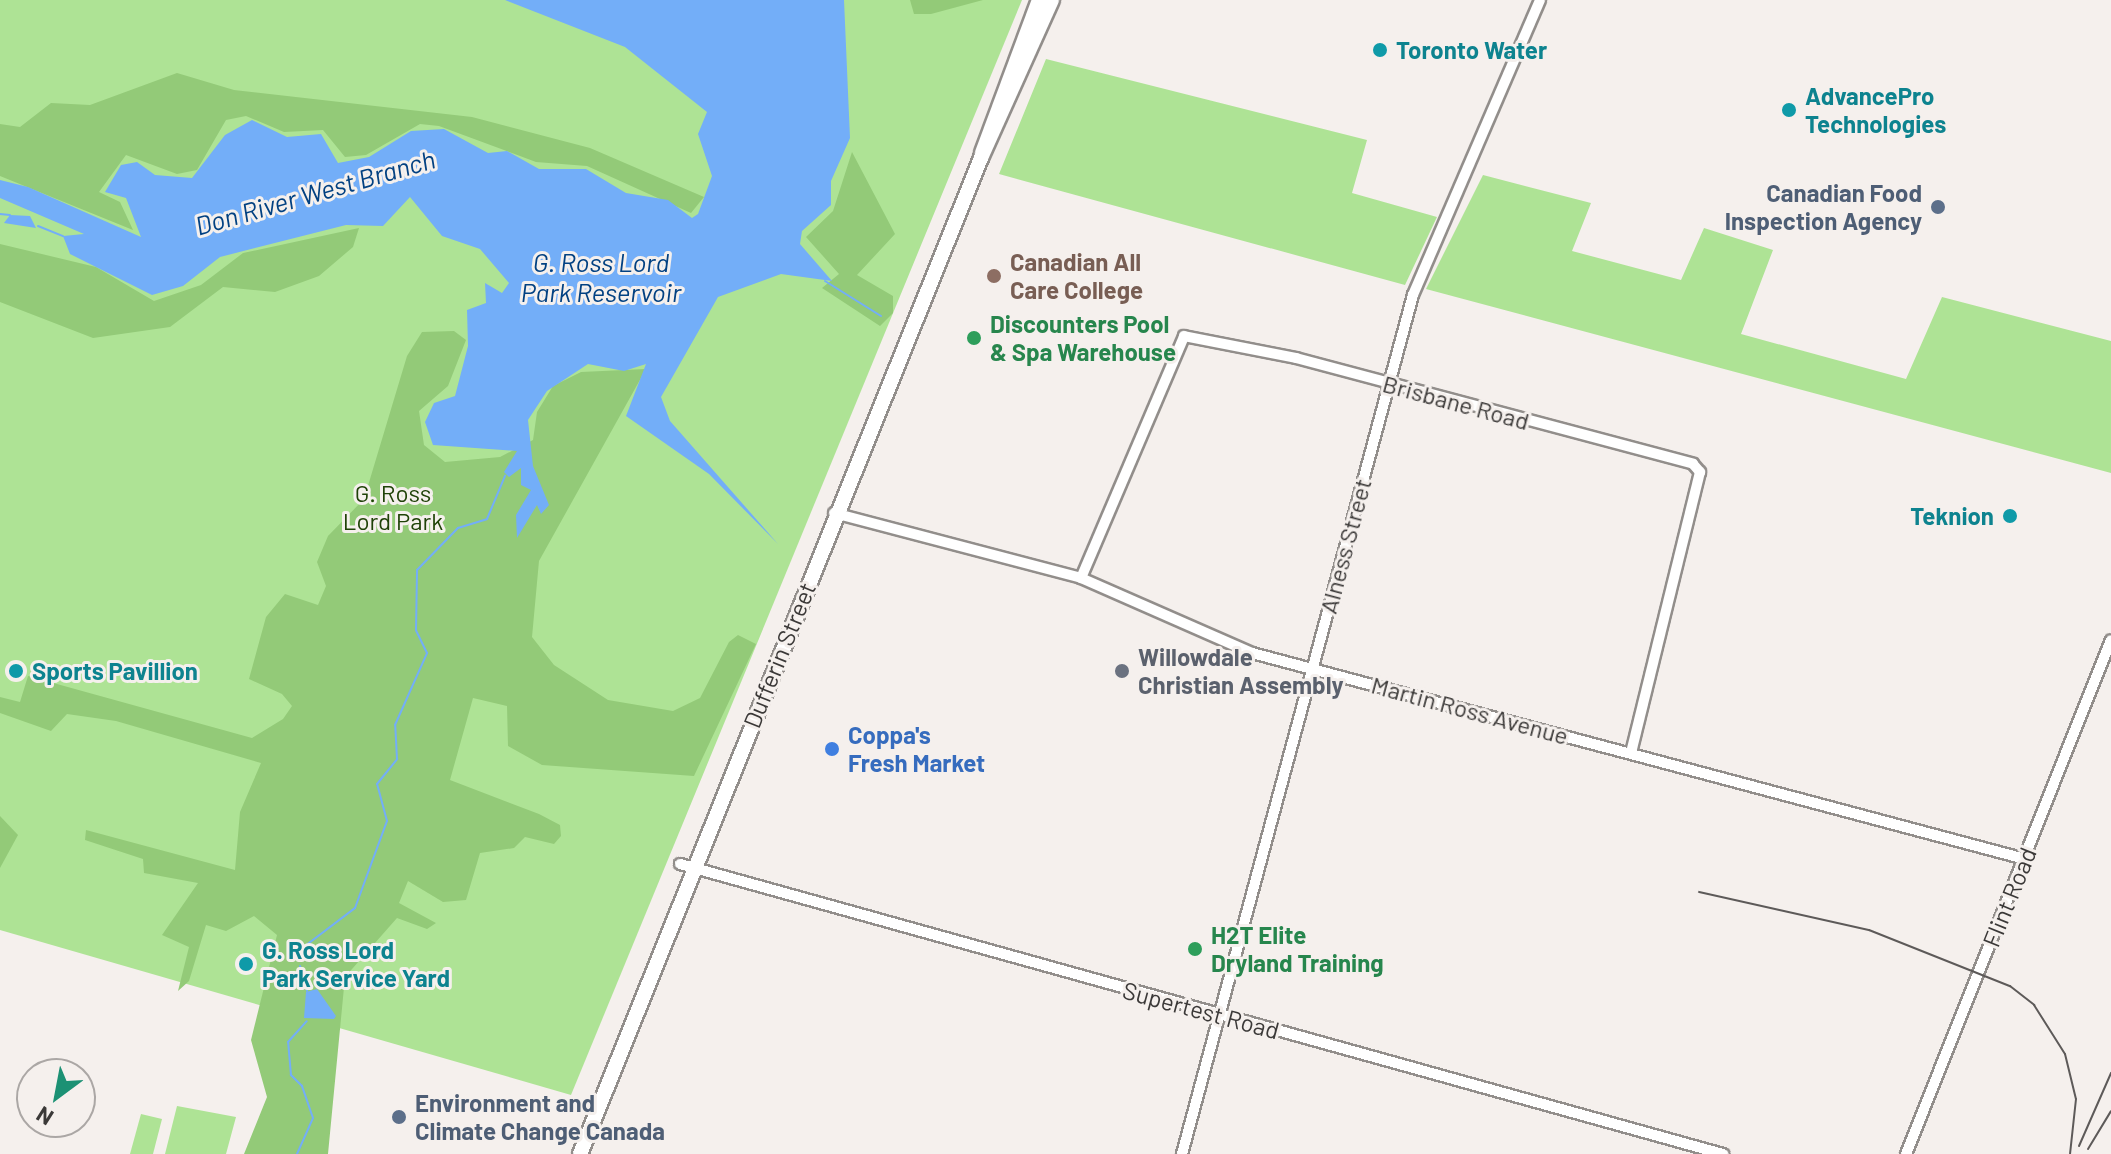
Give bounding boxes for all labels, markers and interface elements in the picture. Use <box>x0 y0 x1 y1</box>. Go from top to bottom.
place label: Toronto Water <box>1396 36 1547 64</box>
marker: Toronto Water <box>1371 41 1389 59</box>
place label: AdvancePro Technologies <box>1805 82 1946 138</box>
marker: AdvancePro Technologies <box>1780 101 1798 119</box>
water label: Don River West Branch <box>191 143 439 241</box>
place label: Canadian Food Inspection Agency <box>1725 179 1922 235</box>
marker: Canadian Food Inspection Agency <box>1929 198 1947 216</box>
water label: G. Ross Lord Park Reservoir <box>521 246 681 308</box>
place label: Canadian All Care College <box>1010 248 1143 304</box>
marker: Canadian All Care College <box>985 267 1003 285</box>
place label: Discounters Pool & Spa Warehouse <box>990 310 1176 366</box>
marker: Discounters Pool & Spa Warehouse <box>965 329 983 347</box>
street label: Brisbane Road <box>1380 369 1532 435</box>
street label: Alness Street <box>1313 475 1377 617</box>
park label: G. Ross Lord Park <box>343 479 443 535</box>
place label: Teknion <box>1910 502 1994 530</box>
marker: Teknion <box>2001 507 2019 525</box>
street label: Dufferin Street <box>737 578 821 732</box>
place label: Willowdale Christian Assembly <box>1138 643 1344 699</box>
place label: Sports Pavillion <box>32 657 198 685</box>
marker: Sports Pavillion <box>7 662 25 680</box>
marker: Willowdale Christian Assembly <box>1113 662 1131 680</box>
street label: Martin Ross Avenue <box>1368 670 1572 750</box>
place label: Coppa's Fresh Market <box>848 721 985 777</box>
marker: Coppa's Fresh Market <box>823 740 841 758</box>
street label: Flint Road <box>1976 843 2042 951</box>
place label: H2T Elite Dryland Training <box>1211 921 1384 977</box>
place label: G. Ross Lord Park Service Yard <box>262 936 450 992</box>
marker: H2T Elite Dryland Training <box>1186 940 1204 958</box>
marker: G. Ross Lord Park Service Yard <box>237 955 255 973</box>
street label: Supertest Road <box>1120 975 1282 1045</box>
north arrow <box>16 1058 96 1138</box>
place label: Environment and Climate Change Canada <box>415 1089 665 1145</box>
text: N <box>31 1102 57 1132</box>
marker: Environment and Climate Change Canada <box>390 1108 408 1126</box>

